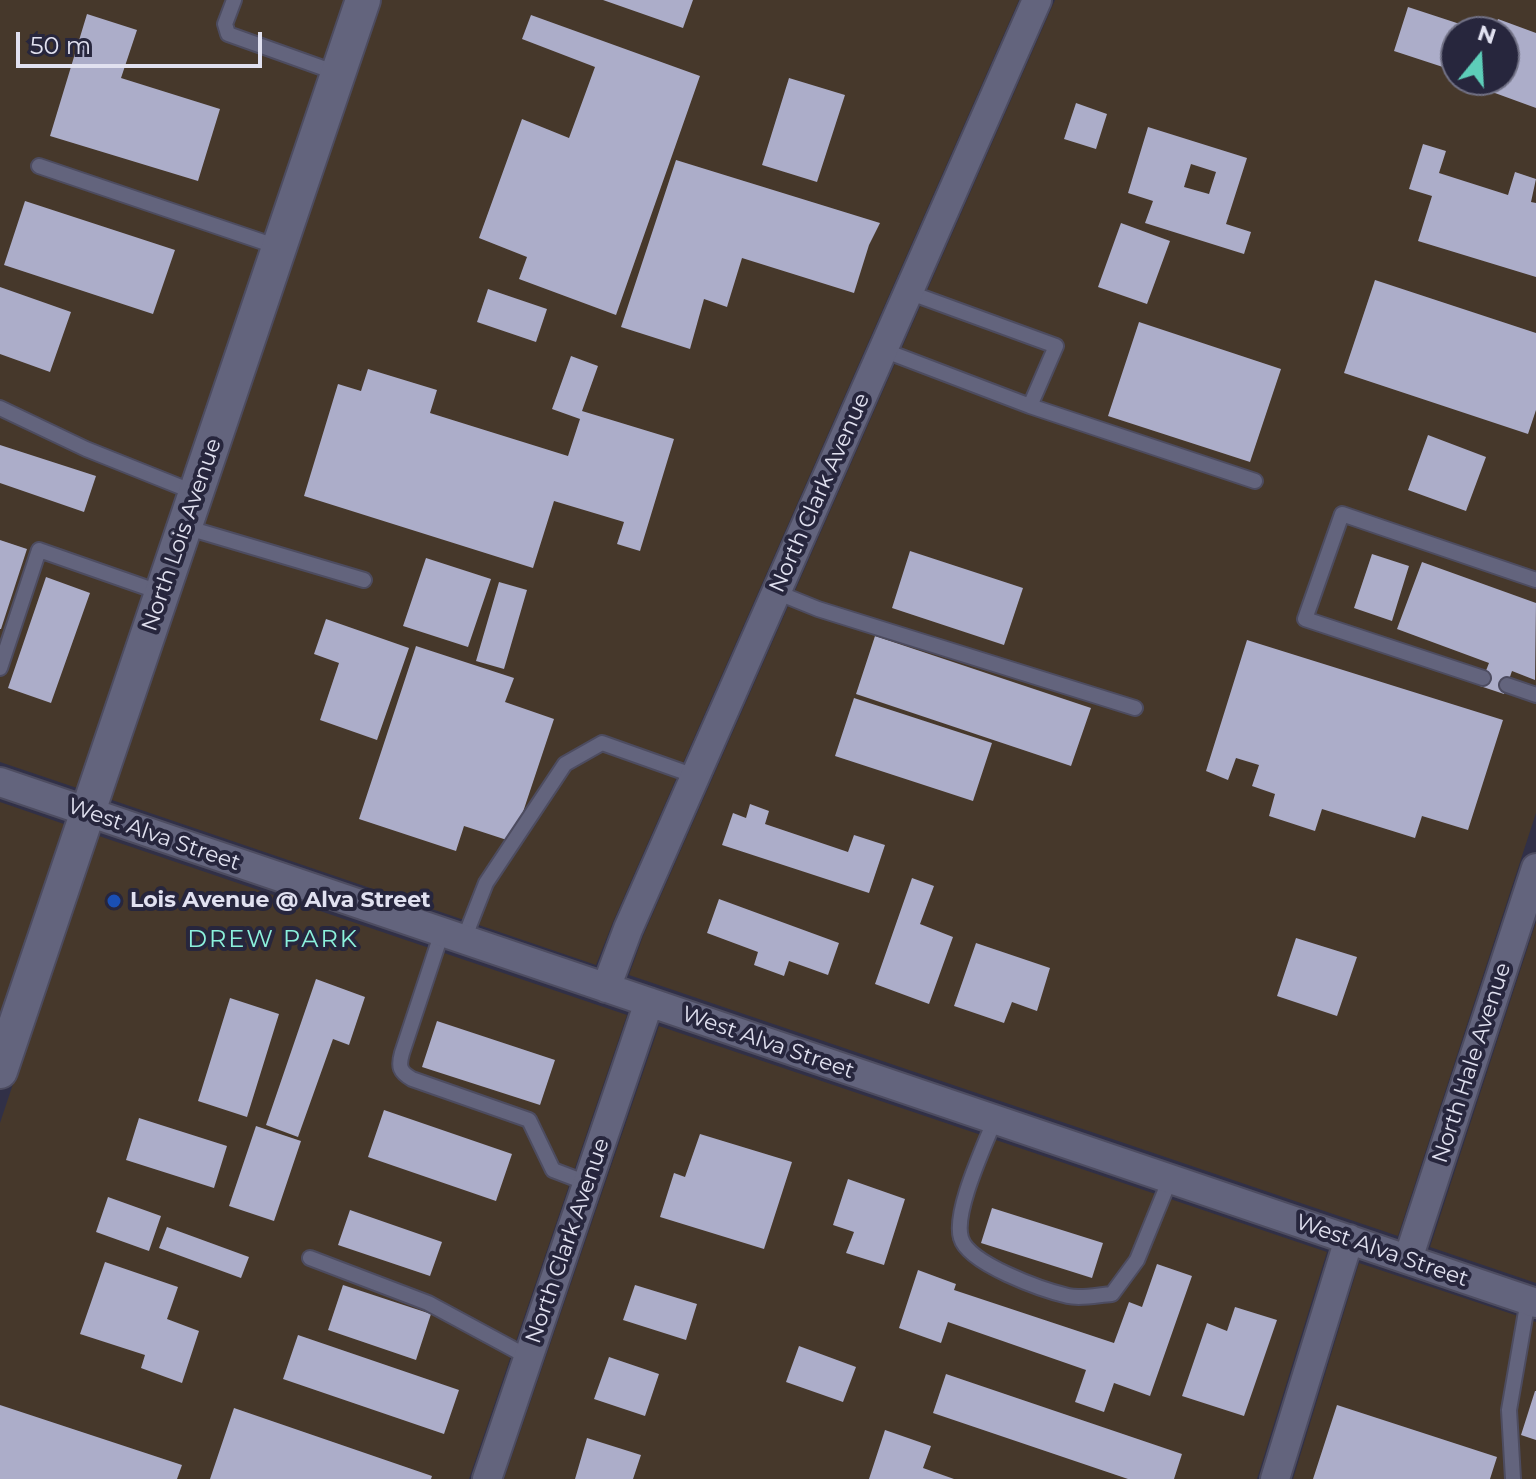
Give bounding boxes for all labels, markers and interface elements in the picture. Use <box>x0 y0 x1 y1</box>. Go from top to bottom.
scale bar <box>20 16 266 66</box>
north arrow <box>1440 16 1520 96</box>
text: N <box>1474 19 1500 50</box>
text: 50 m <box>30 31 91 60</box>
street label: North Clark Avenue <box>764 389 876 597</box>
street label: North Lois Avenue <box>137 435 227 635</box>
street label: West Alva Street <box>64 793 244 877</box>
place label: Lois Avenue @ Alva Street <box>130 888 431 914</box>
marker: Lois Avenue @ Alva Street <box>105 892 123 910</box>
district label: DREW PARK <box>187 926 359 954</box>
street label: North Hale Avenue <box>1427 959 1517 1167</box>
street label: West Alva Street <box>678 1001 858 1085</box>
street label: North Clark Avenue <box>520 1135 616 1347</box>
street label: West Alva Street <box>1292 1209 1472 1293</box>

